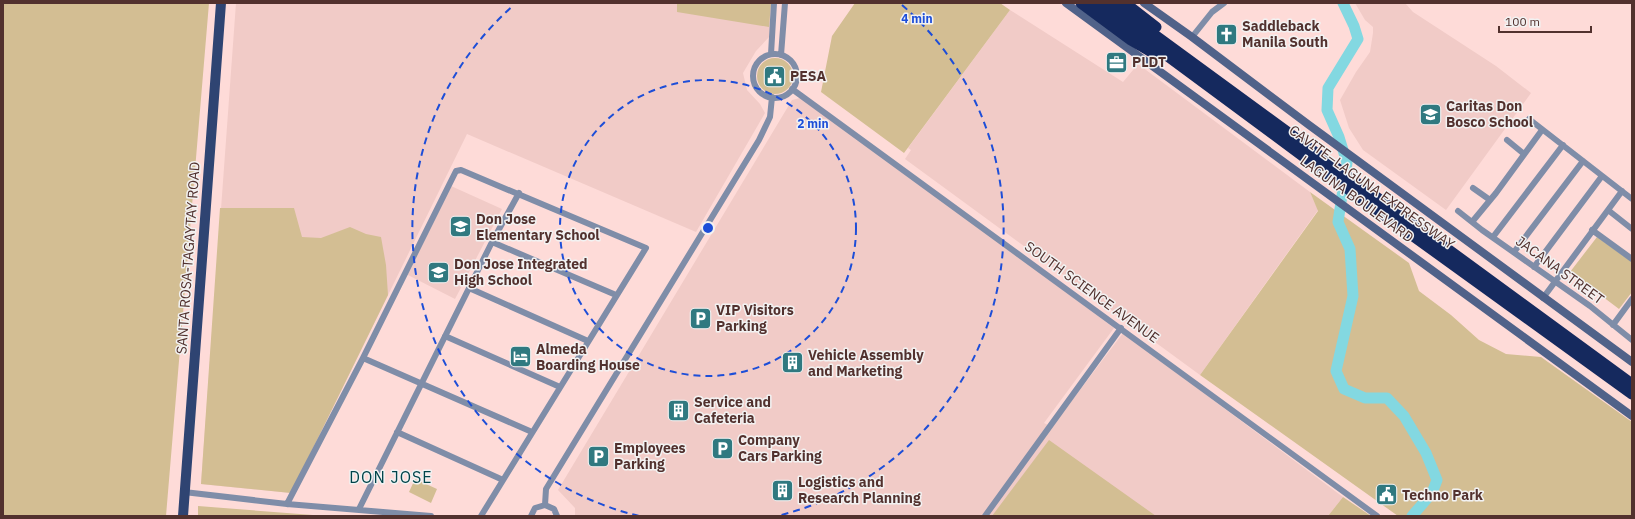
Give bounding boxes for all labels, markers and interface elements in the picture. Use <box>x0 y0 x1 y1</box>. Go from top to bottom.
scale bar <box>1499 8 1591 34</box>
text: 4 min <box>901 11 933 26</box>
text: 100 m <box>1505 14 1540 29</box>
place label: Saddleback Manila South <box>1242 17 1328 51</box>
church icon: Saddleback Manila South <box>1214 21 1240 47</box>
office icon: PLDT <box>1104 49 1130 75</box>
place label: PLDT <box>1132 53 1166 71</box>
public building icon: PESA <box>762 63 788 89</box>
place label: PESA <box>790 67 826 85</box>
place label: Caritas Don Bosco School <box>1446 97 1533 131</box>
school or university icon: Caritas Don Bosco School <box>1417 101 1443 127</box>
text: 2 min <box>797 116 829 131</box>
street label: CAVITE–LAGUNA EXPRESSWAY <box>1286 121 1459 254</box>
street label: LAGUNA BOULEVARD <box>1297 152 1417 246</box>
street label: SANTA ROSA-TAGAYTAY ROAD <box>172 161 204 355</box>
place label: Don Jose Elementary School <box>476 210 600 244</box>
school or university icon: Don Jose Elementary School <box>448 214 474 240</box>
centre of rings <box>701 221 715 235</box>
street label: JACANA STREET <box>1512 232 1608 308</box>
street label: SOUTH SCIENCE AVENUE <box>1021 237 1163 347</box>
place label: Don Jose Integrated High School <box>454 255 588 289</box>
school or university icon: Don Jose Integrated High School <box>425 259 451 285</box>
place label: VIP Visitors Parking <box>716 301 794 335</box>
parking icon: VIP Visitors Parking <box>688 305 714 331</box>
place label: Almeda Boarding House <box>536 340 640 374</box>
hotel icon: Almeda Boarding House <box>507 344 533 370</box>
place label: Vehicle Assembly and Marketing <box>808 346 924 380</box>
building icon: Vehicle Assembly and Marketing <box>779 350 805 376</box>
place label: Service and Cafeteria <box>694 393 771 427</box>
building icon: Service and Cafeteria <box>665 397 691 423</box>
place label: Company Cars Parking <box>738 431 822 465</box>
parking icon: Company Cars Parking <box>709 435 735 461</box>
place label: Employees Parking <box>614 439 686 473</box>
parking icon: Employees Parking <box>586 443 612 469</box>
district label: DON JOSE <box>349 467 433 487</box>
place label: Logistics and Research Planning <box>798 473 921 507</box>
building icon: Logistics and Research Planning <box>769 477 795 503</box>
public building icon: Techno Park <box>1373 482 1399 508</box>
place label: Techno Park <box>1402 486 1484 504</box>

